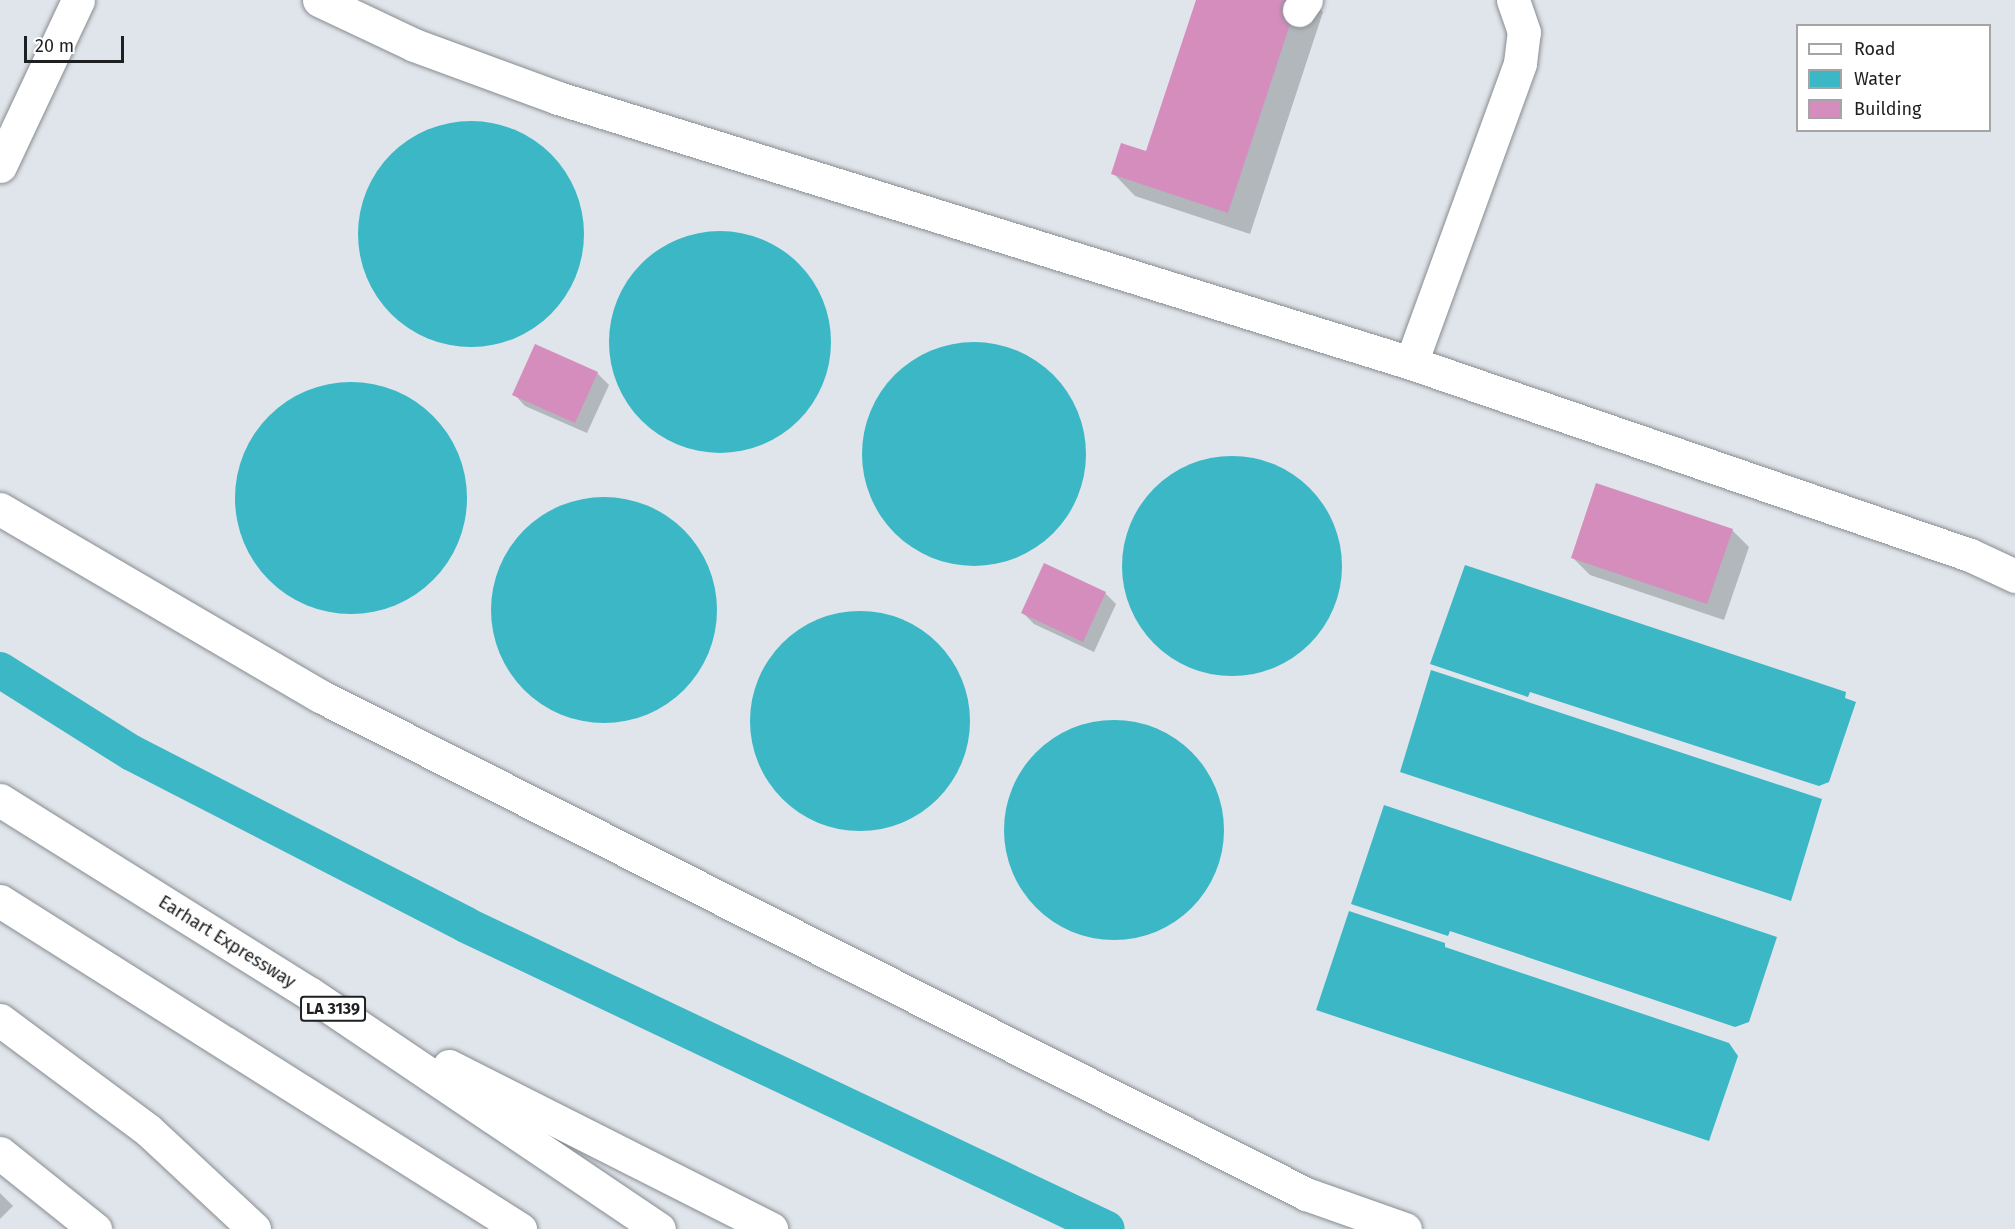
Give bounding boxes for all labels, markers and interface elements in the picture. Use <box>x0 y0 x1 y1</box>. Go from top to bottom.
scale bar <box>27 24 128 62</box>
legend <box>1796 24 1991 132</box>
text: 20 m <box>35 35 74 57</box>
text: Road <box>1854 38 1896 60</box>
text: Water <box>1854 68 1901 90</box>
text: Building <box>1854 98 1921 120</box>
street label: Earhart Expressway <box>154 891 300 993</box>
road number: LA 3139 <box>300 996 366 1022</box>

